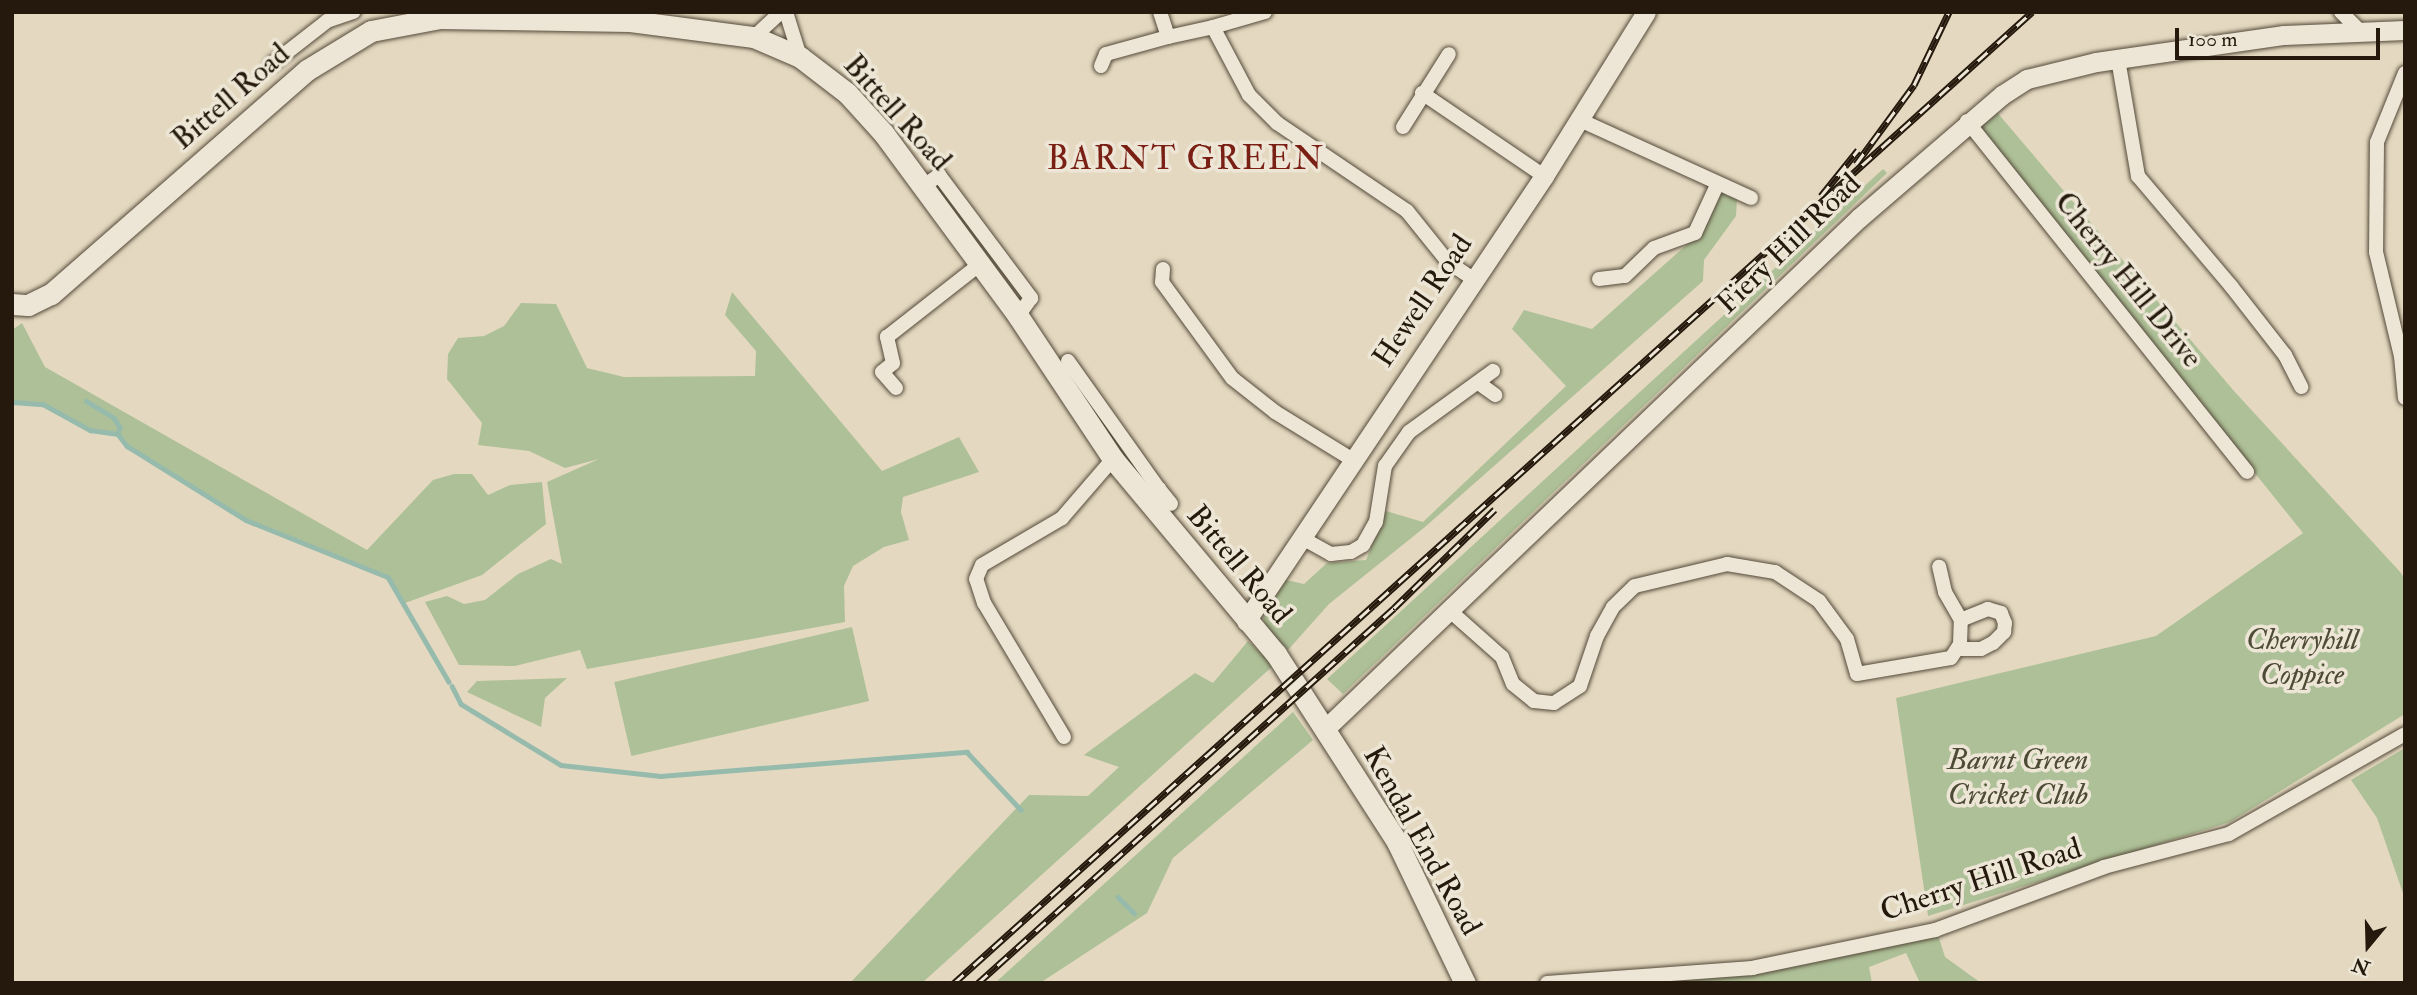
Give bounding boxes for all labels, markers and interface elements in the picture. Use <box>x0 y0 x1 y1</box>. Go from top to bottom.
scale bar <box>2179 14 2384 58</box>
text: 100 m <box>2188 26 2238 53</box>
street label: Bittell Road <box>165 36 297 158</box>
street label: Bittell Road <box>836 48 958 178</box>
district label: BARNT GREEN <box>1048 139 1324 179</box>
street label: Fiery Hill Road <box>1709 166 1869 322</box>
street label: Cherry Hill Drive <box>2046 185 2210 375</box>
street label: Hewell Road <box>1366 228 1480 374</box>
street label: Bittell Road <box>1179 498 1299 632</box>
park label: Cherryhill Coppice <box>2246 622 2358 692</box>
street label: Kendal End Road <box>1355 740 1489 942</box>
park label: Barnt Green Cricket Club <box>1947 742 2089 812</box>
street label: Cherry Hill Road <box>1876 831 2086 929</box>
north arrow <box>2333 911 2403 981</box>
text: N <box>2349 952 2373 980</box>

